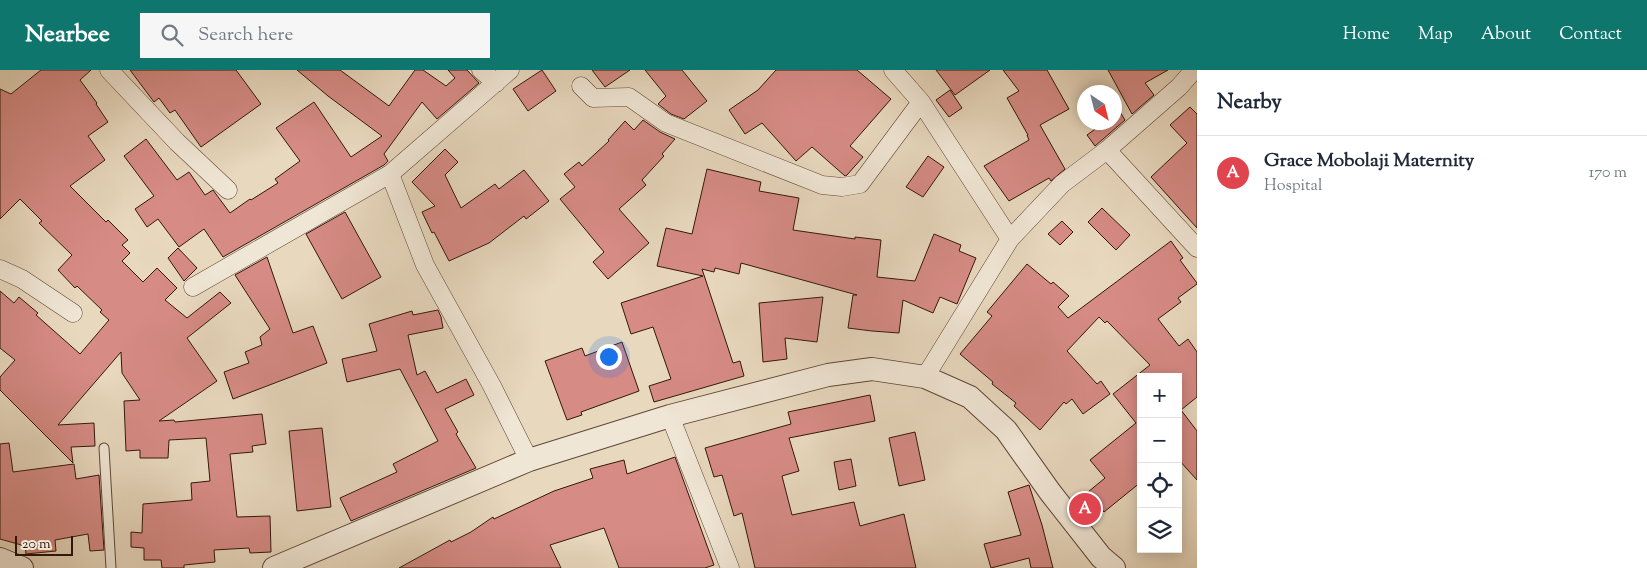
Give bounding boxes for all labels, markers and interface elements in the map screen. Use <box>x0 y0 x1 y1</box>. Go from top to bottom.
search box <box>140 13 490 58</box>
text: Nearbee <box>25 18 110 52</box>
icon: search <box>158 21 186 49</box>
text: Search here <box>198 22 293 49</box>
text: Home <box>1343 22 1390 48</box>
text: Map <box>1418 22 1453 48</box>
text: About <box>1481 22 1531 48</box>
text: Contact <box>1559 22 1622 48</box>
north arrow <box>1077 85 1122 130</box>
text: Nearby <box>1217 88 1282 118</box>
text: Grace Mobolaji Maternity <box>1264 148 1474 175</box>
text: A <box>1227 162 1240 185</box>
text: 170 m <box>1589 162 1627 185</box>
text: Hospital <box>1264 175 1322 198</box>
your location <box>596 344 622 370</box>
map controls <box>1137 373 1182 553</box>
button: + <box>1137 373 1182 418</box>
button: − <box>1137 418 1182 463</box>
button: locate <box>1137 463 1182 508</box>
pin: A <box>1069 490 1101 528</box>
button: layers <box>1137 508 1182 553</box>
scale bar <box>15 533 72 556</box>
text: 20 m <box>22 535 51 555</box>

